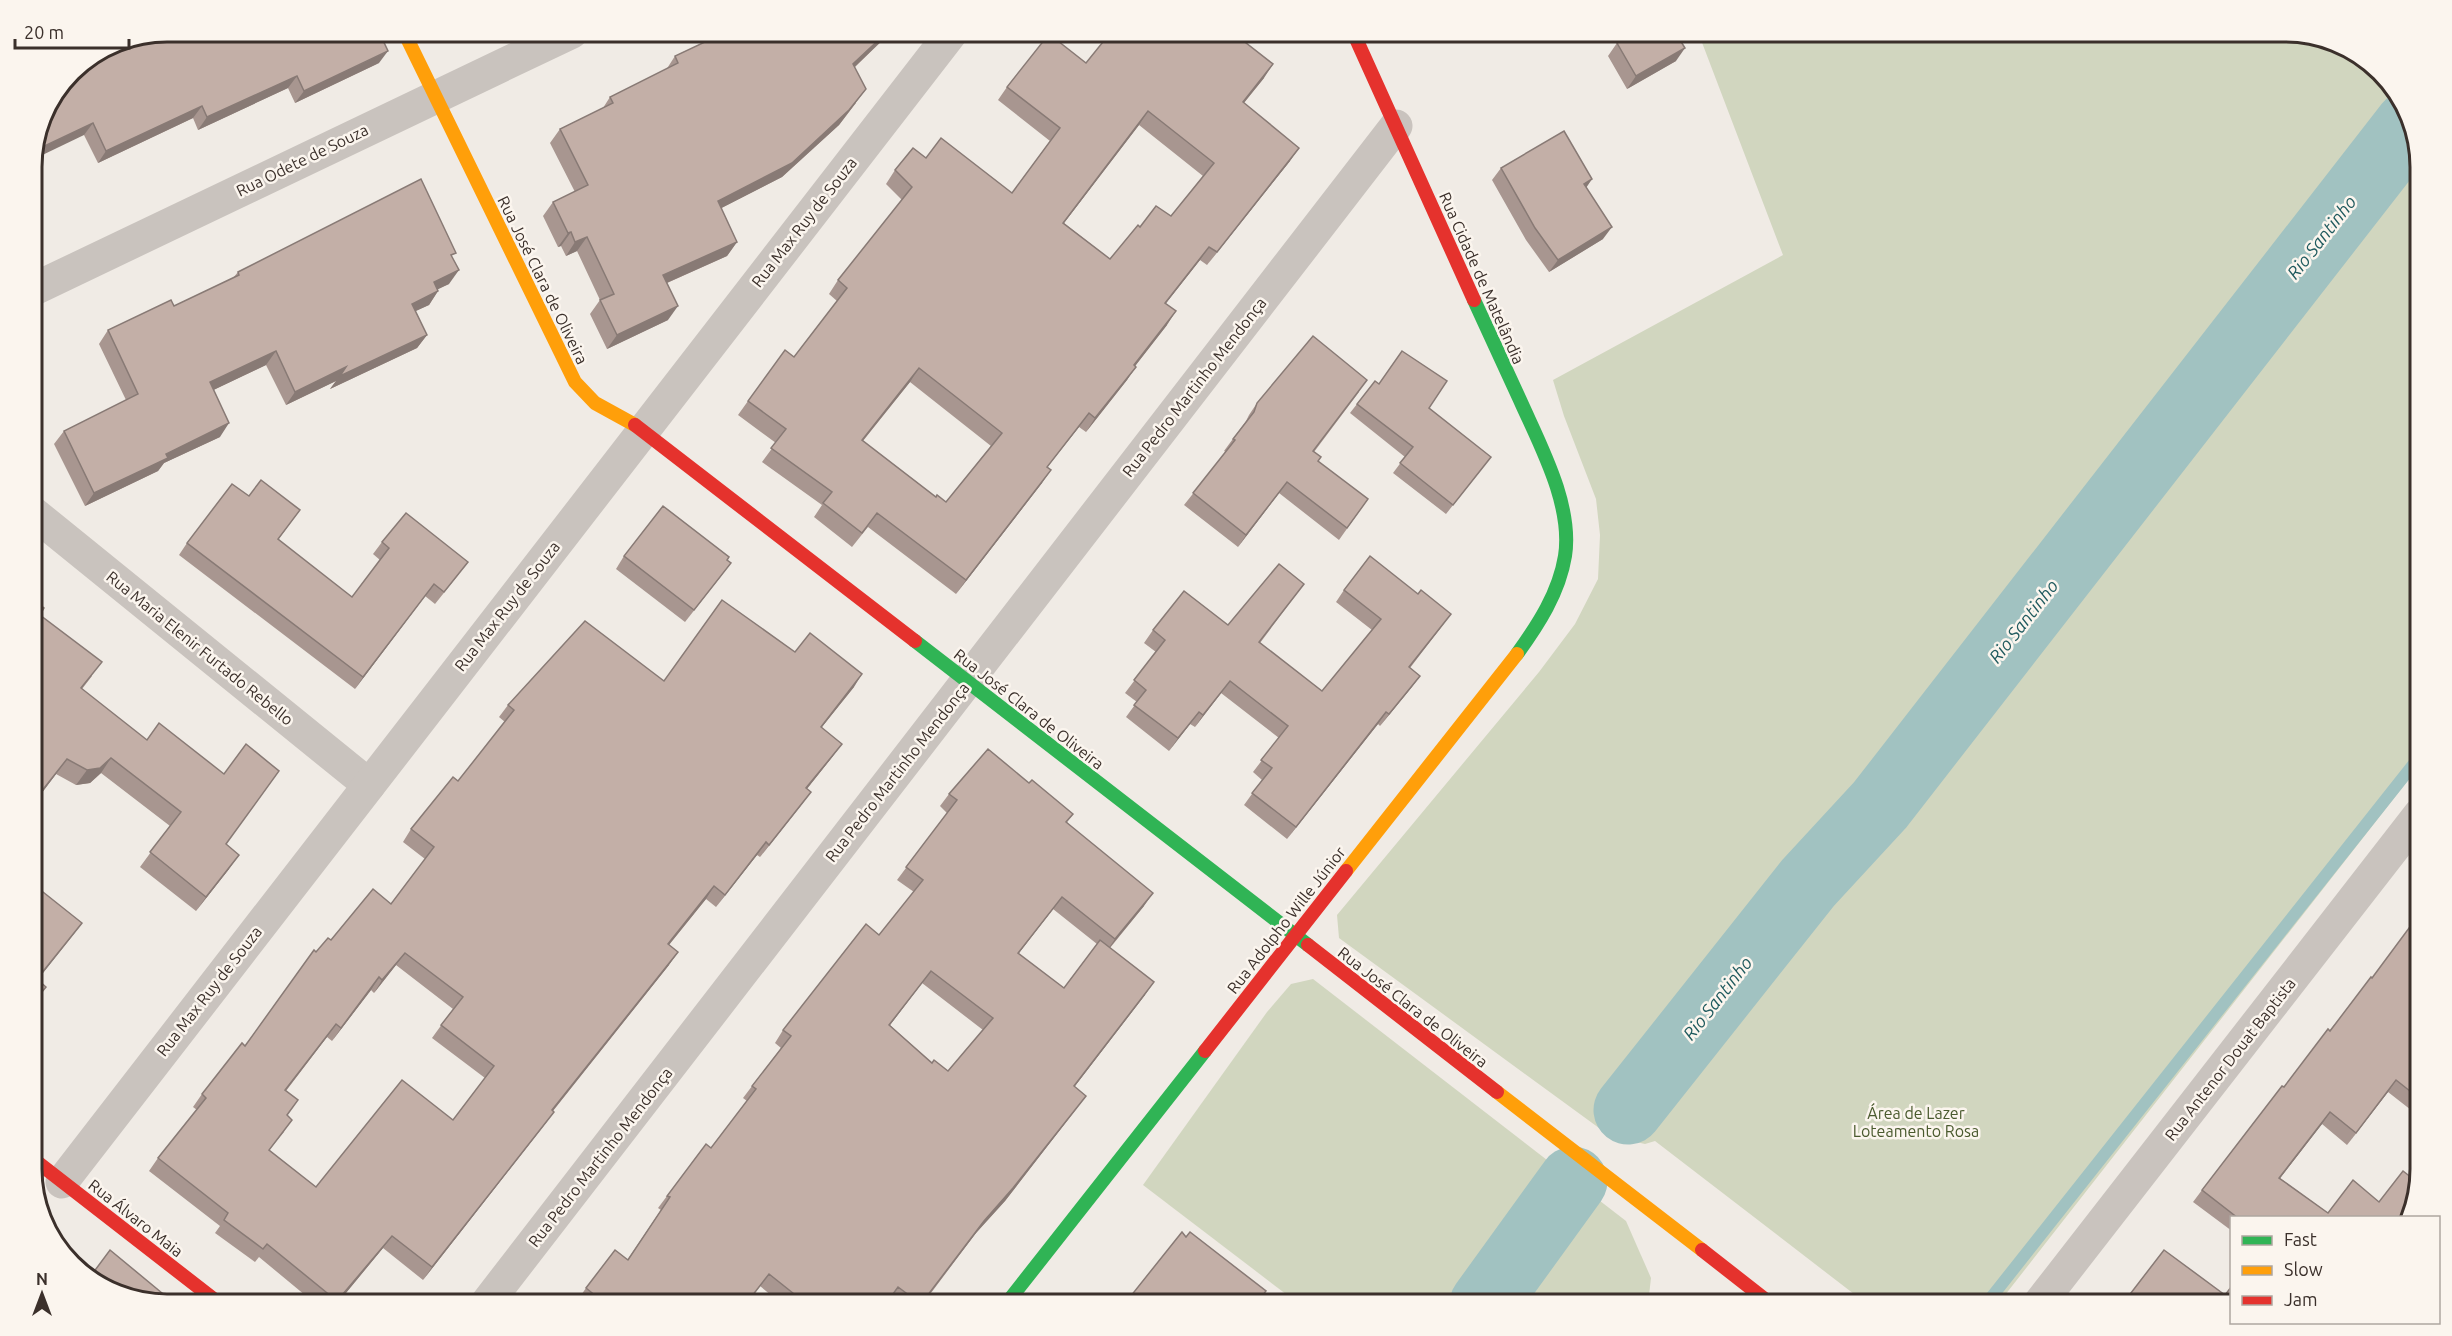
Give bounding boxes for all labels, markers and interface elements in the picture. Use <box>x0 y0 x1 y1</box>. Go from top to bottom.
scale bar <box>15 12 129 50</box>
text: 20 m <box>24 22 64 42</box>
street label: Rua Odete de Souza <box>233 120 371 200</box>
street label: Rua Max Ruy de Souza <box>748 154 860 290</box>
street label: Rua Cidade de Matelândia <box>1436 189 1528 367</box>
water label: Rio Santinho <box>2282 191 2360 282</box>
street label: Rua José Clara de Oliveira <box>494 193 592 367</box>
street label: Rua Pedro Martinho Mendonça <box>1118 294 1270 480</box>
street label: Rua Max Ruy de Souza <box>451 538 563 674</box>
street label: Rua Maria Elenir Furtado Rebello <box>103 567 297 729</box>
water label: Rio Santinho <box>1984 575 2062 666</box>
street label: Rua José Clara de Oliveira <box>951 645 1107 773</box>
street label: Rua Pedro Martinho Mendonça <box>821 679 973 865</box>
street label: Rua Adolpho Wille Júnior <box>1223 843 1349 997</box>
street label: Rua Max Ruy de Souza <box>153 923 265 1059</box>
street label: Rua José Clara de Oliveira <box>1335 943 1491 1071</box>
water label: Rio Santinho <box>1678 952 1756 1043</box>
street label: Rua Antenor Douat Baptista <box>2161 974 2299 1144</box>
street label: Rua Pedro Martinho Mendonça <box>524 1064 676 1250</box>
park label: Área de Lazer Loteamento Rosa <box>1853 1102 1979 1140</box>
street label: Rua Álvaro Maia <box>85 1174 188 1260</box>
legend <box>2230 1216 2440 1324</box>
text: Fast <box>2284 1229 2317 1249</box>
text: Slow <box>2284 1259 2323 1279</box>
north arrow <box>12 1264 72 1324</box>
text: N <box>36 1270 48 1288</box>
text: Jam <box>2284 1289 2318 1309</box>

